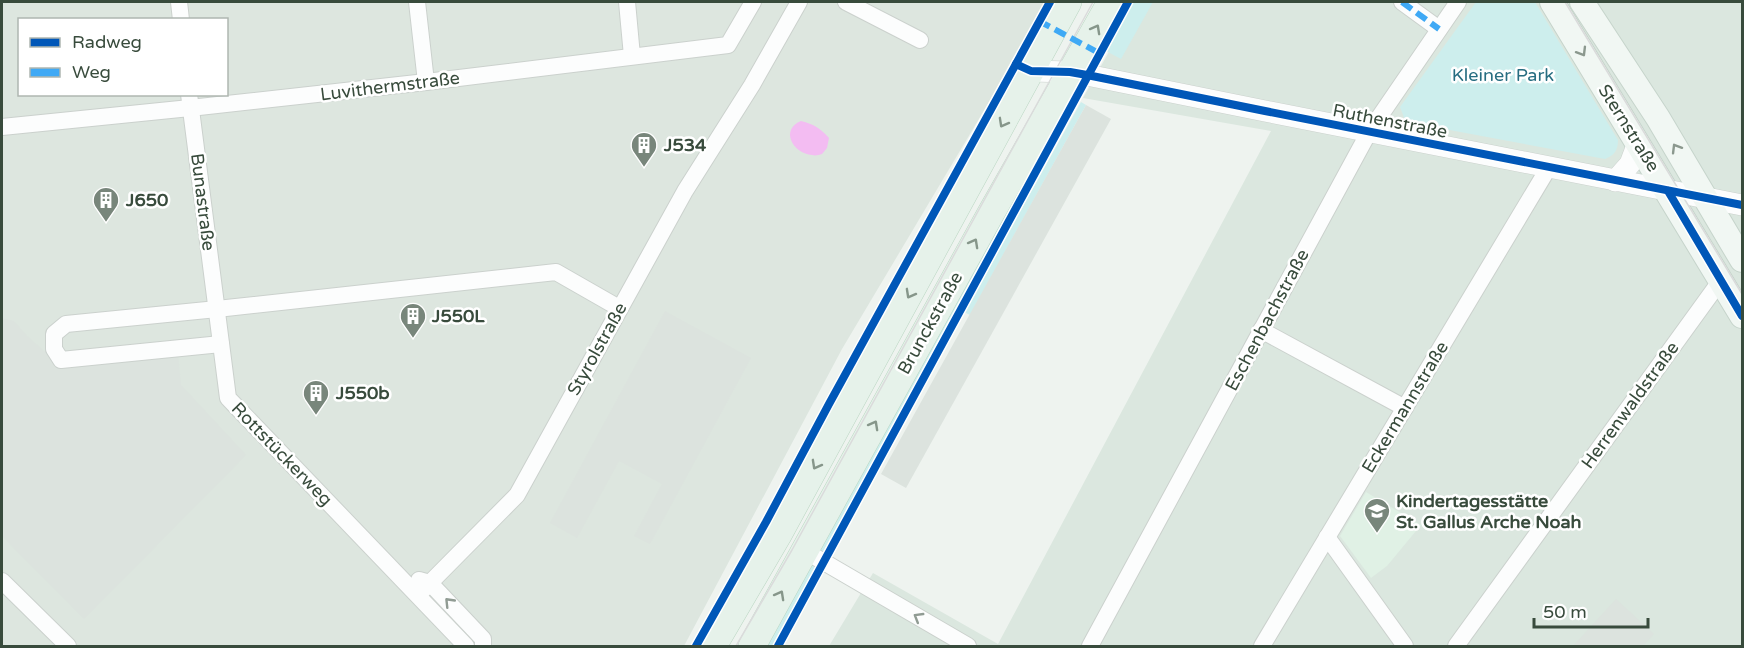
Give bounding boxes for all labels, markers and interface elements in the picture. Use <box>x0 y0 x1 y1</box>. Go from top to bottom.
legend <box>18 18 228 96</box>
one-way arrow <box>1088 25 1100 35</box>
text: Radweg <box>72 31 142 53</box>
one-way arrow <box>1575 46 1587 56</box>
text: Weg <box>72 61 111 83</box>
park label: Kleiner Park <box>1452 64 1554 86</box>
street label: Luvithermstraße <box>319 67 461 105</box>
street label: Sternstraße <box>1593 80 1665 176</box>
street label: Ruthenstraße <box>1331 99 1449 143</box>
one-way arrow <box>999 116 1010 127</box>
building icon: J534 <box>629 130 659 168</box>
place label: J534 <box>663 134 707 156</box>
one-way arrow <box>1672 144 1683 154</box>
street label: Bunastraße <box>186 152 220 252</box>
building icon: J650 <box>91 185 121 223</box>
place label: J650 <box>125 189 168 211</box>
one-way arrow <box>967 239 978 249</box>
street label: Eschenbachstraße <box>1220 245 1314 395</box>
street label: Brunckstraße <box>893 268 967 378</box>
one-way arrow <box>906 287 917 298</box>
street label: Styrolstraße <box>562 299 632 399</box>
building icon: J550L <box>398 301 428 339</box>
place label: J550L <box>431 305 485 327</box>
street label: Eckermannstraße <box>1357 337 1453 477</box>
street label: Herrenwaldstraße <box>1577 337 1683 473</box>
building icon: J550b <box>301 378 331 416</box>
place label: J550b <box>335 382 390 404</box>
street label: Rottstückerweg <box>227 397 337 511</box>
one-way arrow <box>867 420 878 431</box>
one-way arrow <box>812 459 823 469</box>
place label: Kindertagesstätte St. Gallus Arche Noah <box>1396 490 1582 533</box>
school or university icon: Kindertagesstätte St. Gallus Arche Noah <box>1362 496 1392 534</box>
one-way arrow <box>773 591 784 602</box>
scale bar <box>1534 591 1648 629</box>
one-way arrow <box>445 598 456 609</box>
text: 50 m <box>1543 601 1587 623</box>
one-way arrow <box>914 612 924 624</box>

